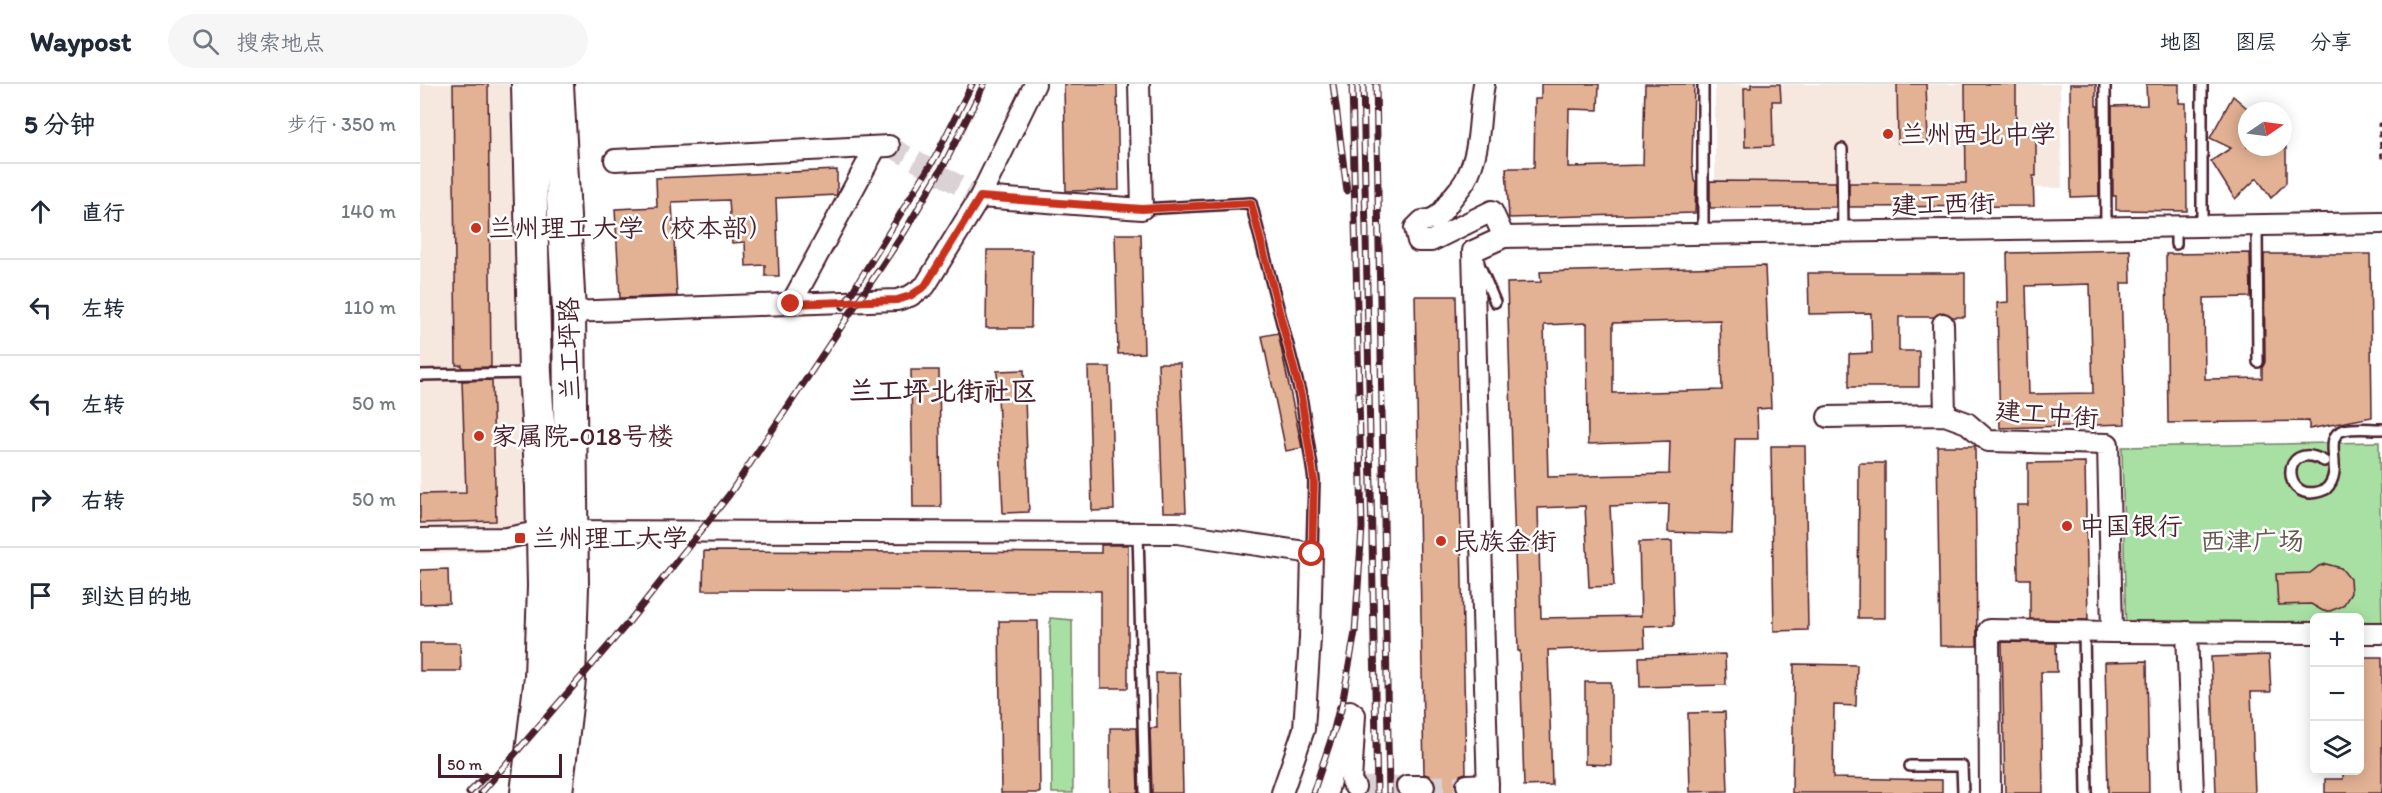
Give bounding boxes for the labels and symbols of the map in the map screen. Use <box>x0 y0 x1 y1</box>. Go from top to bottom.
north arrow <box>2238 102 2292 156</box>
place label: 兰州西北中学 <box>1900 118 2056 150</box>
marker: 兰州西北中学 <box>1881 127 1895 141</box>
street label: 建工西街 <box>1891 187 1995 221</box>
place label: 兰州理工大学（校本部） <box>488 212 774 244</box>
marker: 兰州理工大学（校本部） <box>469 221 483 235</box>
route end <box>777 290 803 316</box>
street label: 兰工坪路 <box>552 297 586 401</box>
district label: 兰工坪北街社区 <box>849 374 1038 407</box>
street label: 建工中街 <box>1994 394 2100 434</box>
place label: 家属院-018号楼 <box>491 420 674 452</box>
marker: 家属院-018号楼 <box>472 429 486 443</box>
place label: 中国银行 <box>2079 510 2183 542</box>
marker: 中国银行 <box>2060 519 2074 533</box>
place label: 兰州理工大学 <box>532 522 688 554</box>
place label: 民族金街 <box>1453 525 1557 557</box>
park label: 西津广场 <box>2200 525 2304 557</box>
marker: 兰州理工大学 <box>513 531 527 545</box>
marker: 民族金街 <box>1434 534 1448 548</box>
route start <box>1298 540 1324 566</box>
scale bar <box>438 751 562 778</box>

